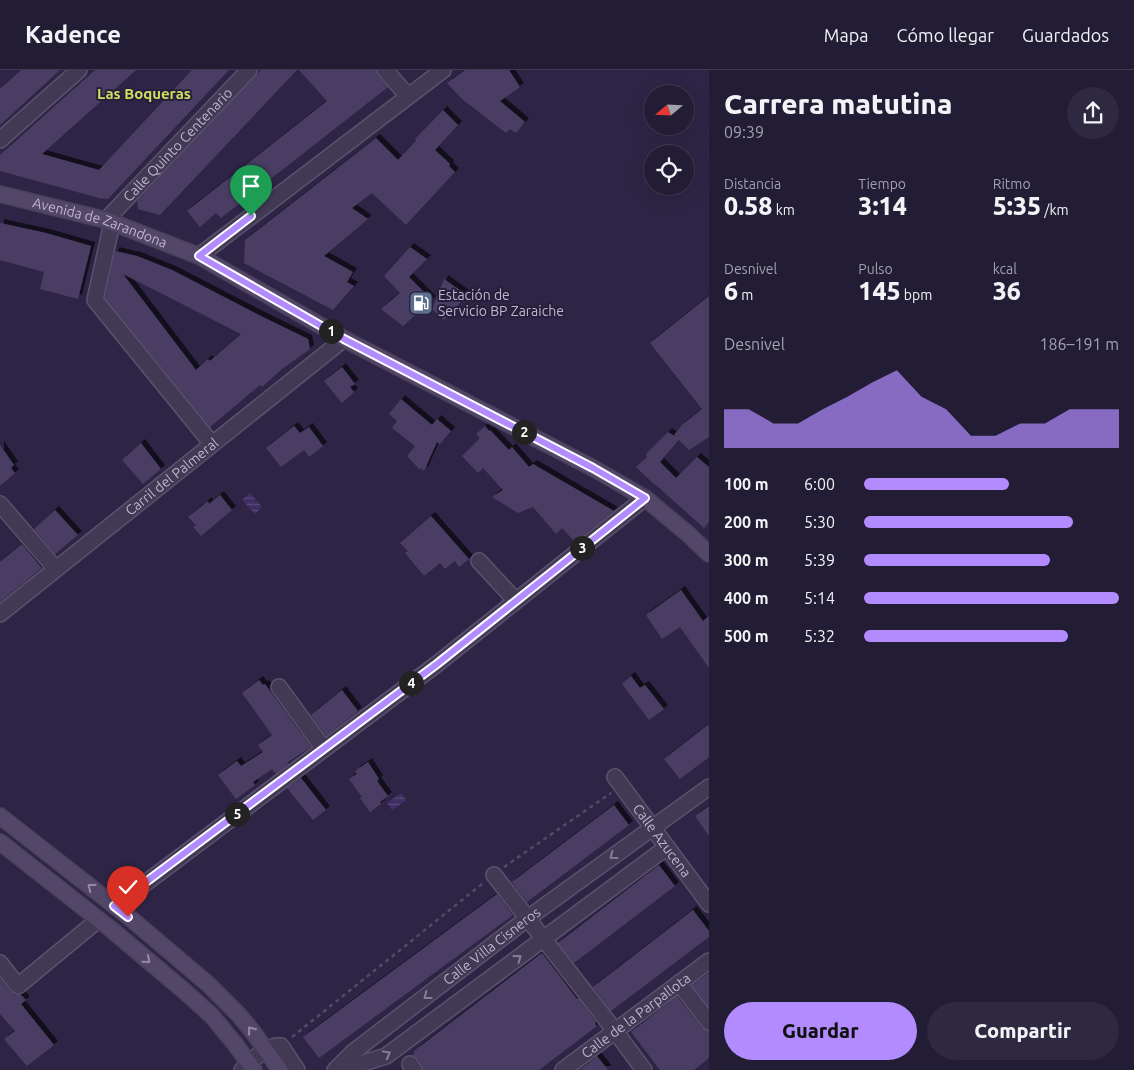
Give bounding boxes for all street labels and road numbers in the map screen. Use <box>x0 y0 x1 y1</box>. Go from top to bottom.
street label: Calle Quinto Centenario <box>120 85 236 205</box>
street label: Avenida de Zarandona <box>31 194 169 251</box>
street label: Carril del Palmeral <box>122 434 222 519</box>
street label: Calle Azucena <box>630 801 694 880</box>
street label: Calle Villa Cisneros <box>440 904 543 988</box>
street label: Calle de la Parpallota <box>578 970 694 1061</box>

